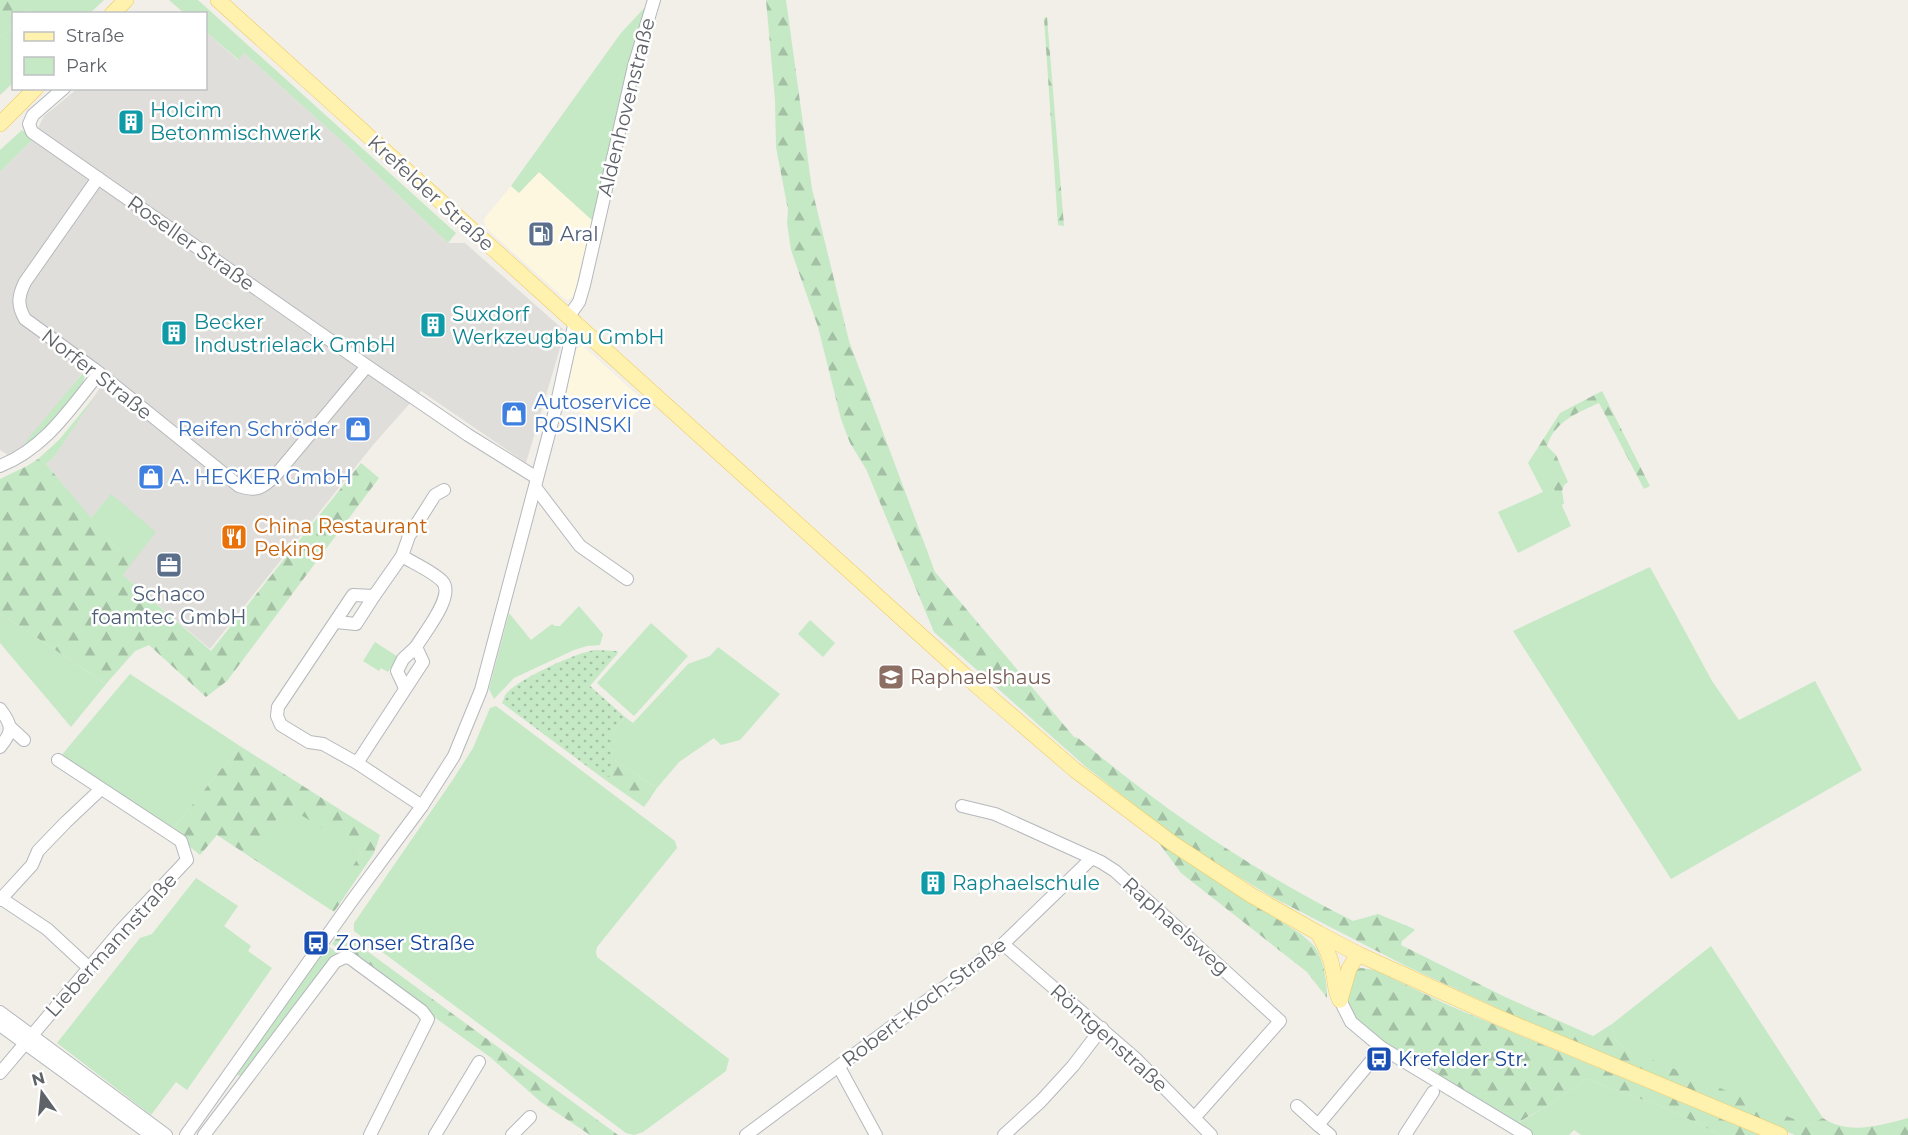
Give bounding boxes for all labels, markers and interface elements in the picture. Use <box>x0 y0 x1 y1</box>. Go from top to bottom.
legend <box>12 12 207 90</box>
street label: Aldenhovenstraße <box>592 15 660 199</box>
text: Straße <box>66 25 125 47</box>
text: Park <box>66 55 107 77</box>
place label: Holcim Betonmischwerk <box>150 98 321 145</box>
building icon: Holcim Betonmischwerk <box>116 107 146 137</box>
street label: Krefelder Straße <box>363 130 499 256</box>
street label: Roseller Straße <box>123 190 259 296</box>
fuel station icon: Aral <box>526 219 556 249</box>
place label: Aral <box>560 222 599 246</box>
place label: Suxdorf Werkzeugbau GmbH <box>452 302 665 349</box>
place label: Becker Industrielack GmbH <box>194 310 396 357</box>
building icon: Suxdorf Werkzeugbau GmbH <box>418 310 448 340</box>
building icon: Becker Industrielack GmbH <box>159 318 189 348</box>
street label: Norfer Straße <box>37 323 157 425</box>
place label: Autoservice ROSINSKI <box>534 390 651 437</box>
shop icon: Autoservice ROSINSKI <box>499 399 529 429</box>
shop icon: Reifen Schröder <box>343 414 373 444</box>
place label: Reifen Schröder <box>178 417 338 441</box>
shop icon: A. HECKER GmbH <box>136 462 166 492</box>
place label: A. HECKER GmbH <box>170 465 352 489</box>
place label: China Restaurant Peking <box>254 514 428 561</box>
restaurant icon: China Restaurant Peking <box>219 522 249 552</box>
office icon: Schaco foamtec GmbH <box>154 550 184 580</box>
place label: Schaco foamtec GmbH <box>92 582 246 629</box>
school or university icon: Raphaelshaus <box>876 662 906 692</box>
place label: Raphaelshaus <box>910 665 1051 689</box>
street label: Liebermannstraße <box>40 868 182 1022</box>
building icon: Raphaelschule <box>918 868 948 898</box>
place label: Raphaelschule <box>952 871 1100 895</box>
street label: Raphaelsweg <box>1118 872 1234 980</box>
bus stop icon: Zonser Straße <box>301 928 331 958</box>
place label: Zonser Straße <box>336 931 475 955</box>
street label: Robert-Koch-Straße <box>837 932 1011 1072</box>
street label: Röntgenstraße <box>1045 979 1173 1097</box>
bus stop icon: Krefelder Str. <box>1364 1044 1394 1074</box>
place label: Krefelder Str. <box>1398 1047 1527 1071</box>
north arrow <box>12 1063 72 1123</box>
text: N <box>30 1068 47 1090</box>

